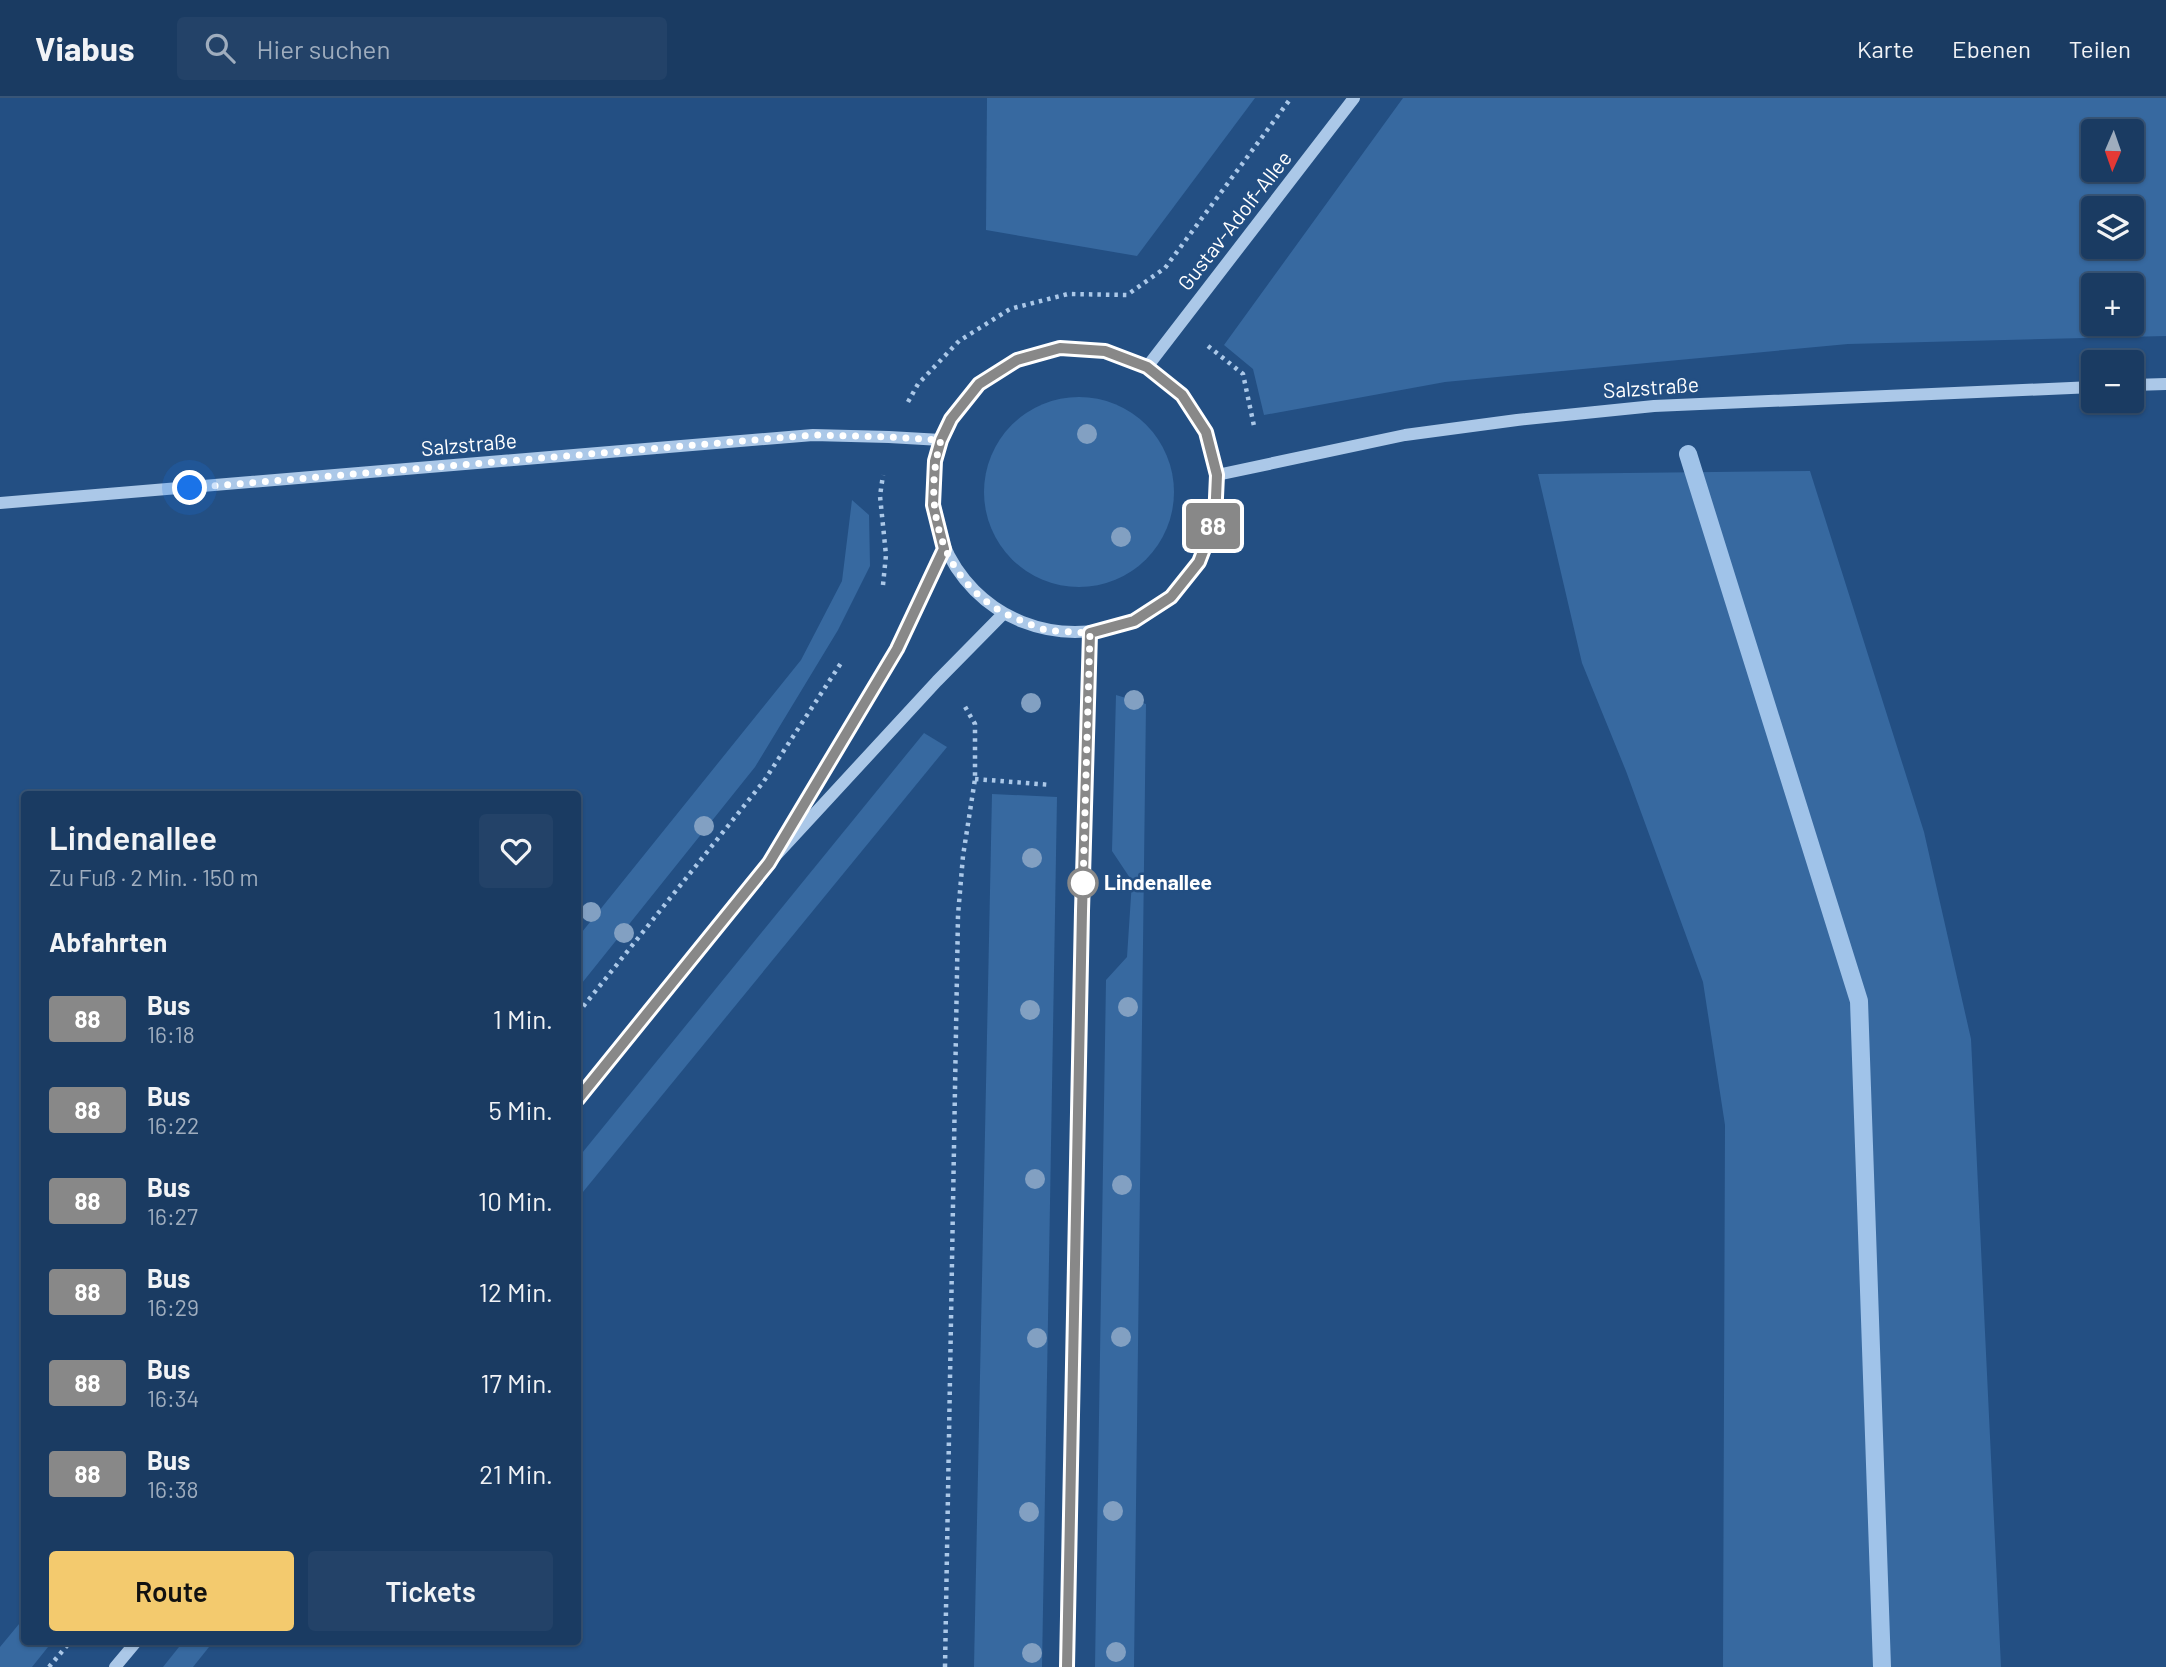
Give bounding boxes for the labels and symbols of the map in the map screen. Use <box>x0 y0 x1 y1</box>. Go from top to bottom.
north arrow <box>2081 119 2144 182</box>
street label: Gustav-Adolf-Allee <box>1172 145 1296 295</box>
street label: Salzstraße <box>1602 371 1700 402</box>
street label: Salzstraße <box>420 427 518 460</box>
your location <box>172 470 207 505</box>
line badge: 88 <box>1182 503 1244 549</box>
marker: Lindenallee <box>1068 868 1098 898</box>
place label: Lindenallee <box>1104 869 1212 894</box>

